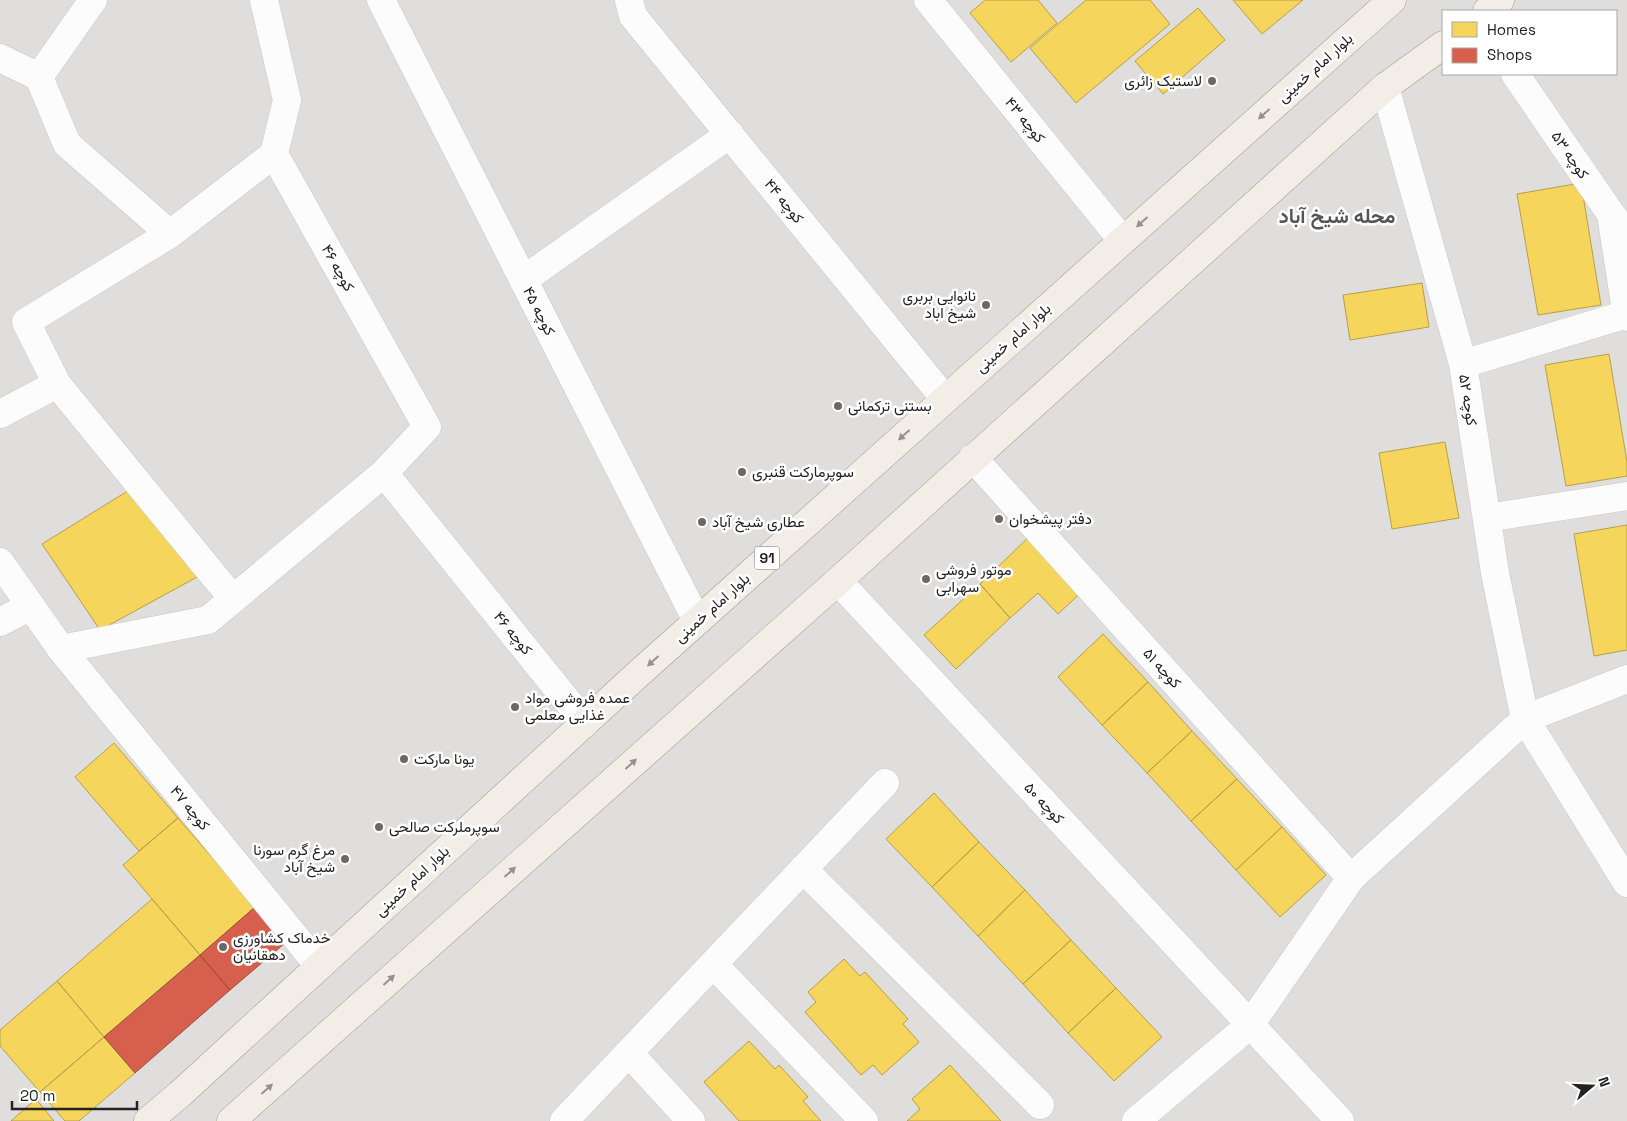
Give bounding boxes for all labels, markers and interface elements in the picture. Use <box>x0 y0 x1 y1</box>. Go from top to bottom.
legend <box>1442 10 1617 75</box>
text: Homes <box>1487 20 1536 39</box>
street label: بلوار امام خمینی <box>1273 29 1357 107</box>
text: Shops <box>1487 45 1532 64</box>
place label: لاستیک زائری <box>1124 71 1202 91</box>
marker: لاستیک زائری <box>1206 75 1218 87</box>
street label: کوچه ۴۳ <box>1000 93 1050 147</box>
one-way arrow <box>1258 108 1270 120</box>
street label: کوچه ۵۳ <box>1547 127 1594 183</box>
street label: کوچه ۴۴ <box>760 174 808 228</box>
district label: محله شیخ آباد <box>1279 203 1395 230</box>
one-way arrow <box>1137 216 1149 228</box>
street label: کوچه ۴۶ <box>317 241 359 295</box>
street label: کوچه ۴۵ <box>518 283 560 339</box>
place label: نانوایی بربری شیخ اباد <box>902 286 976 324</box>
street label: بلوار امام خمینی <box>971 299 1055 377</box>
marker: نانوایی بربری شیخ اباد <box>980 299 992 311</box>
street label: کوچه ۵۲ <box>1454 373 1482 427</box>
place label: بستنی ترکمانی <box>848 396 932 416</box>
marker: بستنی ترکمانی <box>832 400 844 412</box>
one-way arrow <box>898 429 910 441</box>
place label: سوپرمارکت قنبری <box>752 462 854 482</box>
marker: سوپرمارکت قنبری <box>736 466 748 478</box>
place label: دفتر پیشخوان <box>1009 509 1092 529</box>
place label: عطاری شیخ آباد <box>712 512 805 533</box>
marker: دفتر پیشخوان <box>993 513 1005 525</box>
marker: عطاری شیخ آباد <box>696 516 708 528</box>
road number: 91 <box>754 546 780 570</box>
place label: موتور فروشی سهرابی <box>936 560 1012 597</box>
street label: بلوار امام خمینی <box>670 569 754 647</box>
marker: موتور فروشی سهرابی <box>920 573 932 585</box>
street label: کوچه ۴۶ <box>489 607 537 659</box>
street label: کوچه ۵۱ <box>1138 643 1186 693</box>
one-way arrow <box>647 655 659 667</box>
place label: عمده فروشی مواد غذایی معلمی <box>525 688 630 725</box>
marker: عمده فروشی مواد غذایی معلمی <box>509 701 521 713</box>
place label: یونا مارکت <box>414 749 474 768</box>
marker: یونا مارکت <box>398 753 410 765</box>
one-way arrow <box>624 758 636 770</box>
street label: کوچه ۵۰ <box>1020 778 1069 828</box>
street label: کوچه ۴۷ <box>166 781 214 835</box>
place label: سوپرملرکت صالحی <box>389 817 500 837</box>
marker: سوپرملرکت صالحی <box>373 821 385 833</box>
place label: مرغ گرم سورنا شیخ آباد <box>253 840 335 878</box>
street label: بلوار امام خمینی <box>370 841 454 921</box>
marker: مرغ گرم سورنا شیخ آباد <box>339 853 351 865</box>
one-way arrow <box>503 866 515 878</box>
place label: خدماک کشاورزی دهقانیان <box>233 928 330 964</box>
marker: خدماک کشاورزی دهقانیان <box>217 941 229 953</box>
one-way arrow <box>382 974 394 986</box>
north arrow <box>1567 1061 1617 1111</box>
text: N <box>1594 1074 1614 1089</box>
scale bar <box>12 1078 138 1110</box>
one-way arrow <box>261 1083 274 1094</box>
text: 20 m <box>20 1086 55 1105</box>

